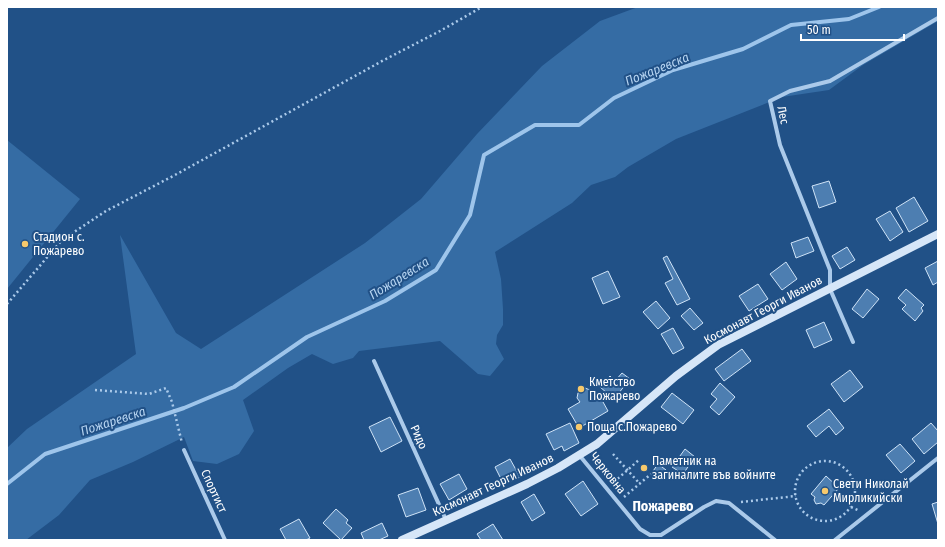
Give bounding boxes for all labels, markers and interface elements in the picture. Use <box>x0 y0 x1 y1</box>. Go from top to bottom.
scale bar <box>801 16 904 42</box>
text: 50 m <box>807 23 831 37</box>
water label: Пожаревска <box>623 49 691 89</box>
street label: Лес <box>774 105 792 125</box>
place label: Стадион с. Пожарево <box>33 230 85 258</box>
marker: Стадион с. Пожарево <box>20 239 30 249</box>
water label: Пожаревска <box>366 254 432 302</box>
street label: Космонавт Георги Иванов <box>702 273 824 347</box>
place label: Кметство Пожарево <box>589 375 640 403</box>
marker: Кметство Пожарево <box>576 384 586 394</box>
water label: Пожаревска <box>79 403 148 439</box>
place label: Поща с.Пожарево <box>587 420 677 434</box>
marker: Поща с.Пожарево <box>574 422 584 432</box>
street label: Ридо <box>408 423 430 451</box>
street label: Черковна <box>587 450 629 497</box>
street label: Космонавт Георги Иванов <box>430 451 556 519</box>
place label: Паметник на загиналите във войните <box>652 454 776 482</box>
marker: Паметник на загиналите във войните <box>639 463 649 473</box>
street label: Спортист <box>198 467 230 515</box>
place label: Свети Николай Мирликийски <box>833 477 909 505</box>
marker: Свети Николай Мирликийски <box>820 486 830 496</box>
district label: Пожарево <box>632 498 694 515</box>

